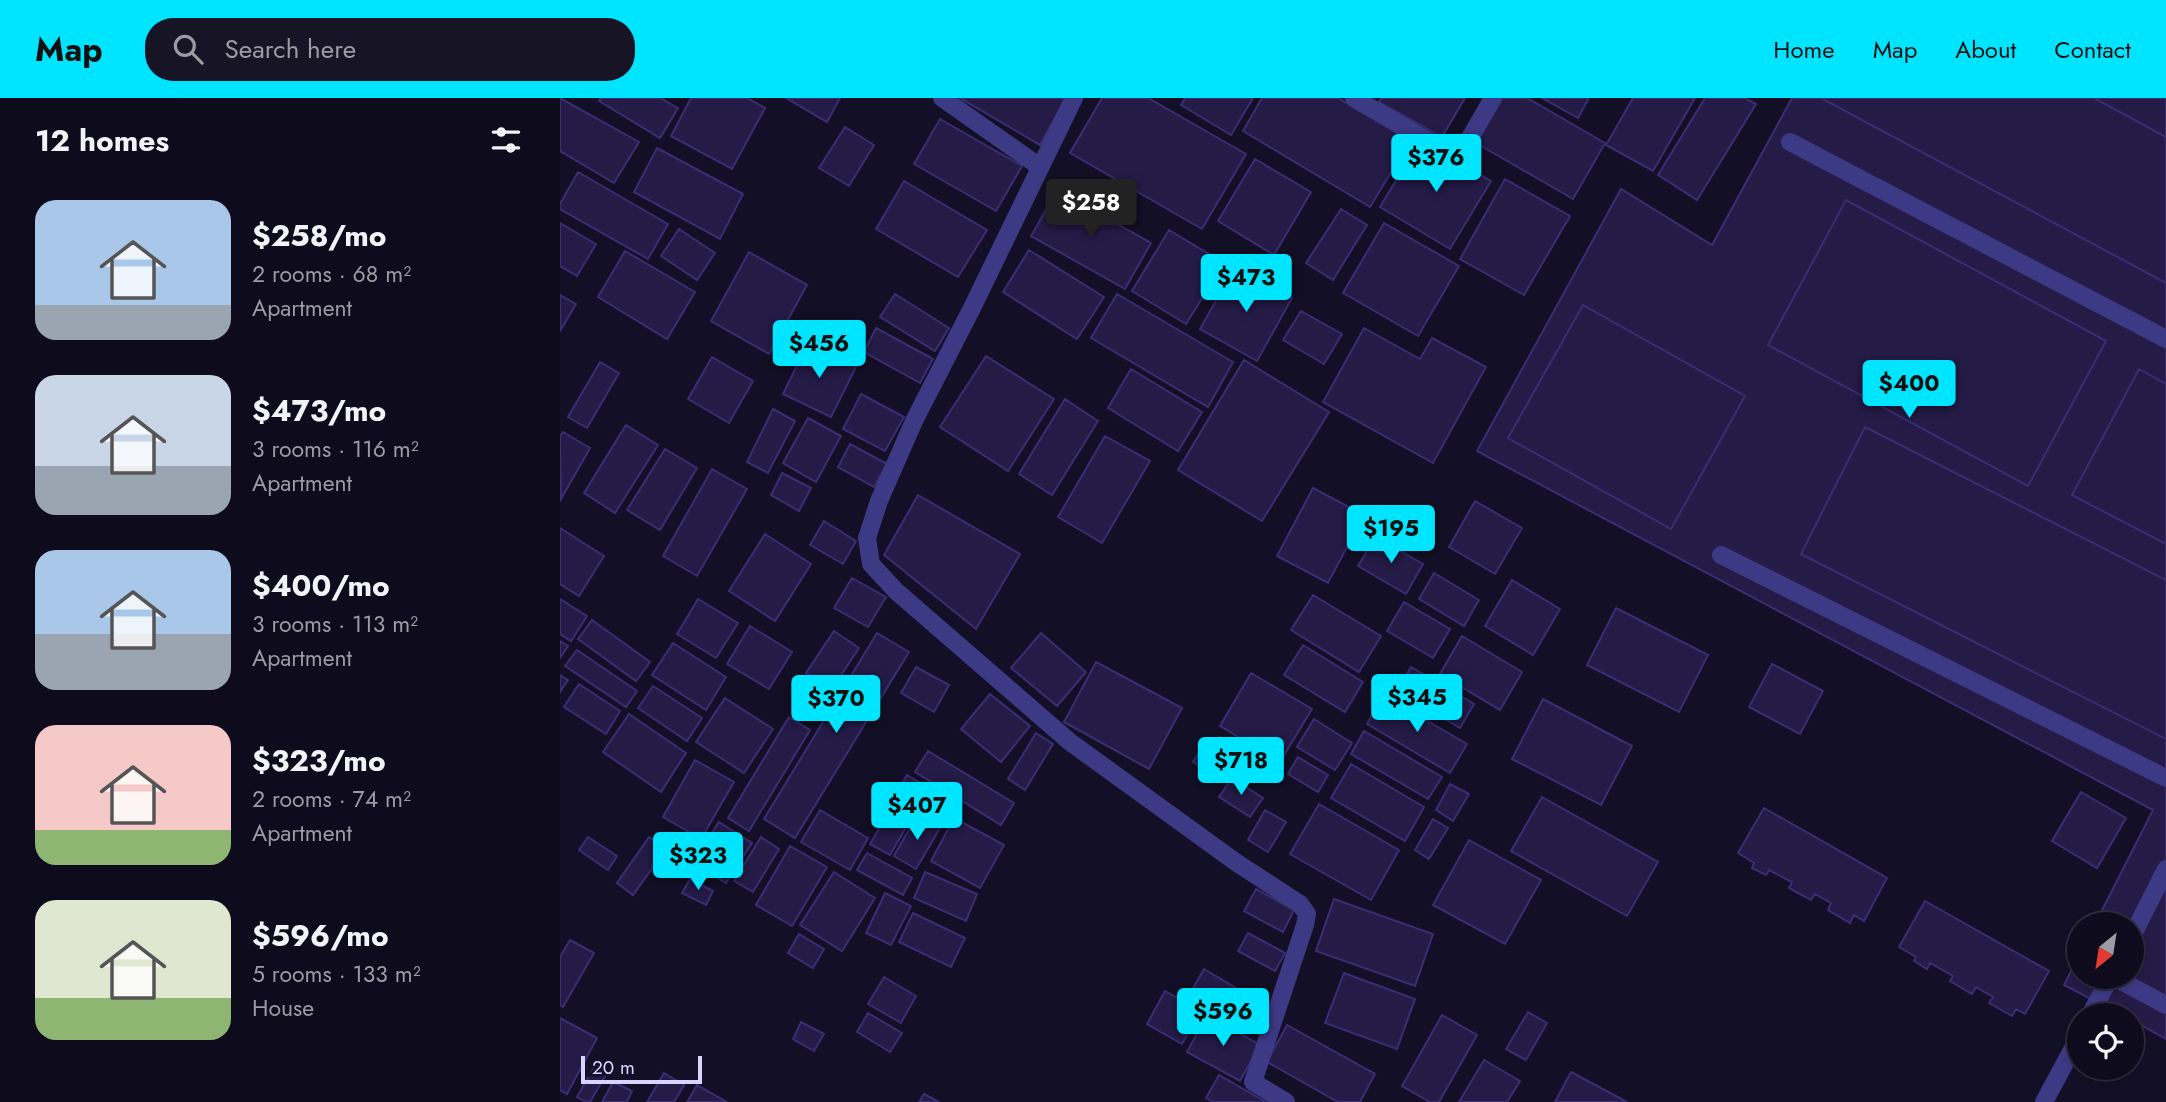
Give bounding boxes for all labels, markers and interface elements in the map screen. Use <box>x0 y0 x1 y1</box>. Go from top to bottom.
search box <box>145 18 635 81</box>
text: Map <box>35 26 103 73</box>
icon: search <box>169 30 207 68</box>
text: Search here <box>225 30 356 68</box>
text: Home <box>1773 32 1835 67</box>
text: Map <box>1873 32 1917 67</box>
text: About <box>1955 32 2016 67</box>
text: Contact <box>2054 32 2131 67</box>
text: 12 homes <box>35 119 169 162</box>
icon: filters <box>487 121 525 159</box>
pin: $376 <box>1395 134 1477 194</box>
text: $376 <box>1407 140 1465 174</box>
pin: $258 <box>1050 180 1132 239</box>
text: $258 <box>1062 185 1120 219</box>
text: $258/mo <box>252 214 387 257</box>
icon: home <box>91 228 175 312</box>
pin: $473 <box>1205 254 1287 314</box>
text: 2 rooms · 68 m² <box>252 257 411 291</box>
text: $473 <box>1217 260 1275 294</box>
text: Apartment <box>252 291 352 325</box>
pin: $456 <box>778 320 860 380</box>
text: $456 <box>789 326 849 360</box>
pin: $400 <box>1868 360 1950 420</box>
text: $400 <box>1879 366 1939 400</box>
text: $473/mo <box>252 389 386 432</box>
icon: home <box>91 403 175 487</box>
text: 3 rooms · 116 m² <box>252 432 419 466</box>
text: Apartment <box>252 466 352 500</box>
pin: $195 <box>1350 505 1432 565</box>
text: $195 <box>1363 511 1419 545</box>
text: $400/mo <box>252 564 390 607</box>
icon: home <box>91 578 175 662</box>
text: 3 rooms · 113 m² <box>252 607 418 641</box>
text: Apartment <box>252 641 352 675</box>
pin: $345 <box>1376 674 1458 734</box>
pin: $370 <box>795 676 877 735</box>
text: $345 <box>1387 680 1447 714</box>
text: $370 <box>807 681 865 715</box>
pin: $718 <box>1200 738 1282 797</box>
text: $323/mo <box>252 739 386 782</box>
text: $718 <box>1214 743 1268 777</box>
icon: home <box>91 753 175 837</box>
text: 2 rooms · 74 m² <box>252 782 411 816</box>
pin: $407 <box>876 782 958 842</box>
text: $407 <box>887 788 947 822</box>
text: Apartment <box>252 816 352 850</box>
pin: $323 <box>657 832 739 892</box>
text: $323 <box>669 838 727 872</box>
north arrow <box>2067 912 2144 989</box>
map controls <box>2067 912 2144 1080</box>
text: $596/mo <box>252 914 389 957</box>
icon: home <box>91 928 175 1012</box>
text: 5 rooms · 133 m² <box>252 957 421 991</box>
pin: $596 <box>1182 988 1264 1048</box>
text: House <box>252 991 314 1025</box>
text: $596 <box>1193 994 1253 1028</box>
button: locate <box>2067 1003 2144 1080</box>
scale bar <box>581 1053 702 1085</box>
text: 20 m <box>592 1054 635 1081</box>

